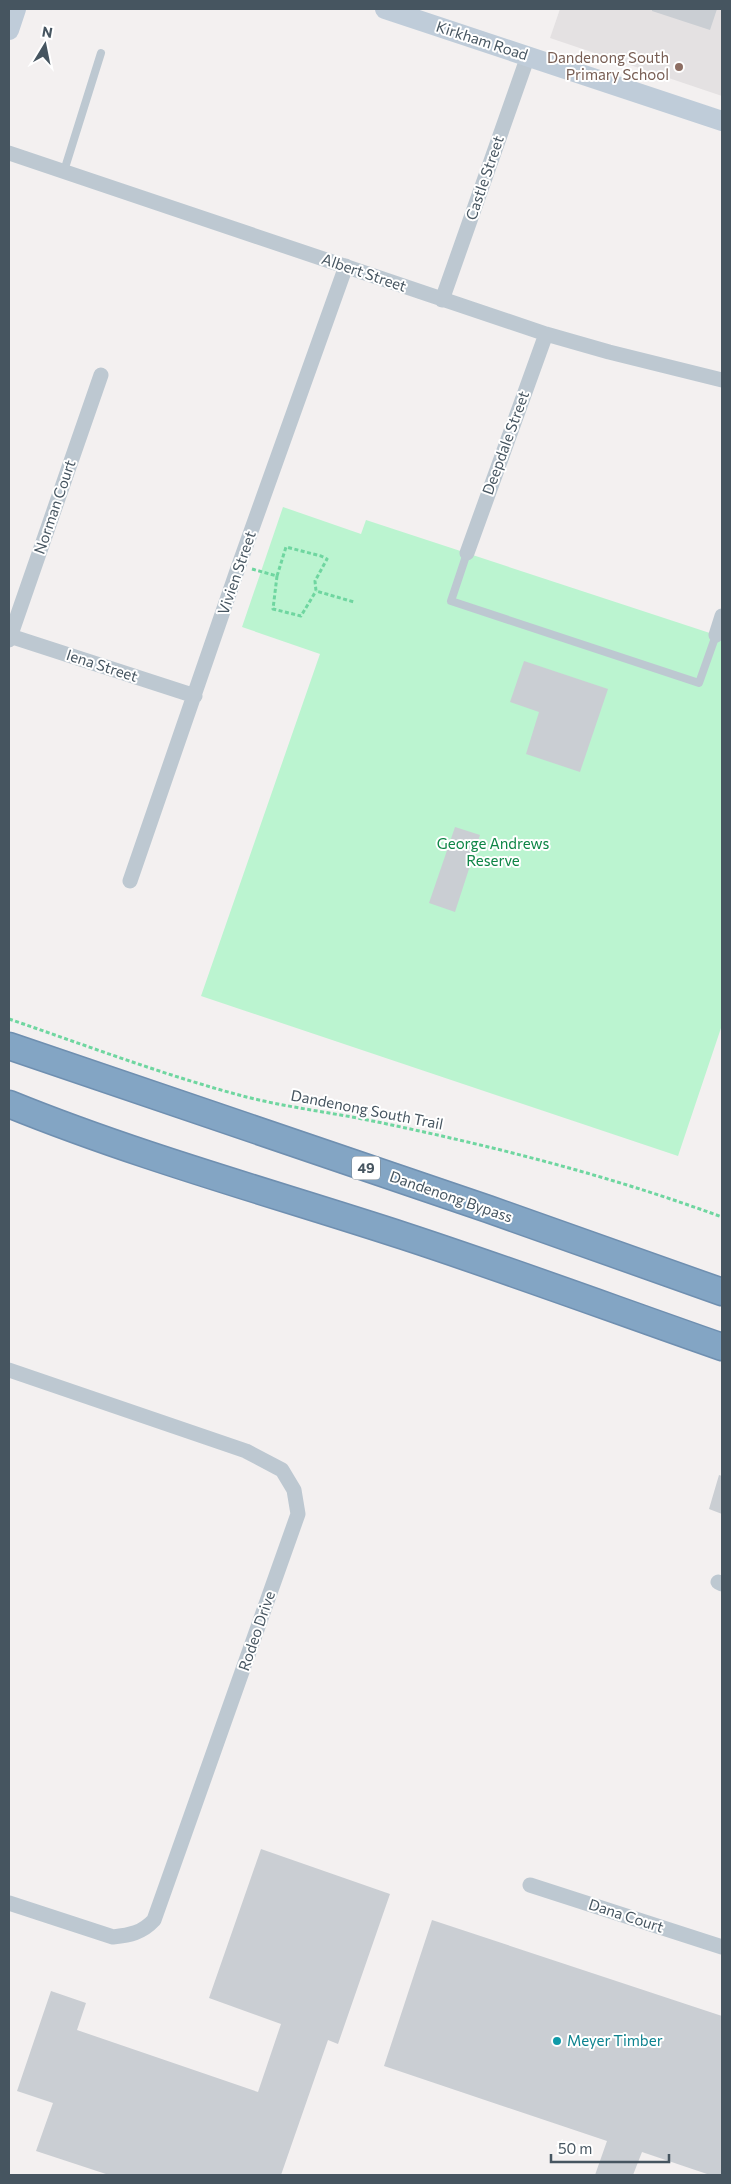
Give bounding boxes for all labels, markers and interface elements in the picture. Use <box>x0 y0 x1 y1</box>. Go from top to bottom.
street label: Kirkham Road <box>434 17 530 63</box>
north arrow <box>20 20 70 70</box>
text: N <box>41 22 54 41</box>
place label: Dandenong South Primary School <box>547 48 669 83</box>
marker: Dandenong South Primary School <box>673 61 685 73</box>
street label: Castle Street <box>461 133 507 222</box>
street label: Albert Street <box>320 249 409 295</box>
street label: Deepdale Street <box>478 388 532 497</box>
street label: Norman Court <box>30 457 79 556</box>
street label: Vivien Street <box>213 528 259 617</box>
street label: Iena Street <box>64 645 140 685</box>
park label: George Andrews Reserve <box>437 834 549 869</box>
street label: Dandenong South Trail <box>290 1085 445 1133</box>
road number: 49 <box>352 1156 380 1180</box>
street label: Dandenong Bypass <box>387 1167 515 1226</box>
street label: Rodeo Drive <box>234 1588 278 1673</box>
street label: Dana Court <box>586 1894 666 1936</box>
place label: Meyer Timber <box>567 2031 663 2049</box>
marker: Meyer Timber <box>551 2035 563 2047</box>
scale bar <box>551 2132 668 2164</box>
text: 50 m <box>558 2139 592 2157</box>

